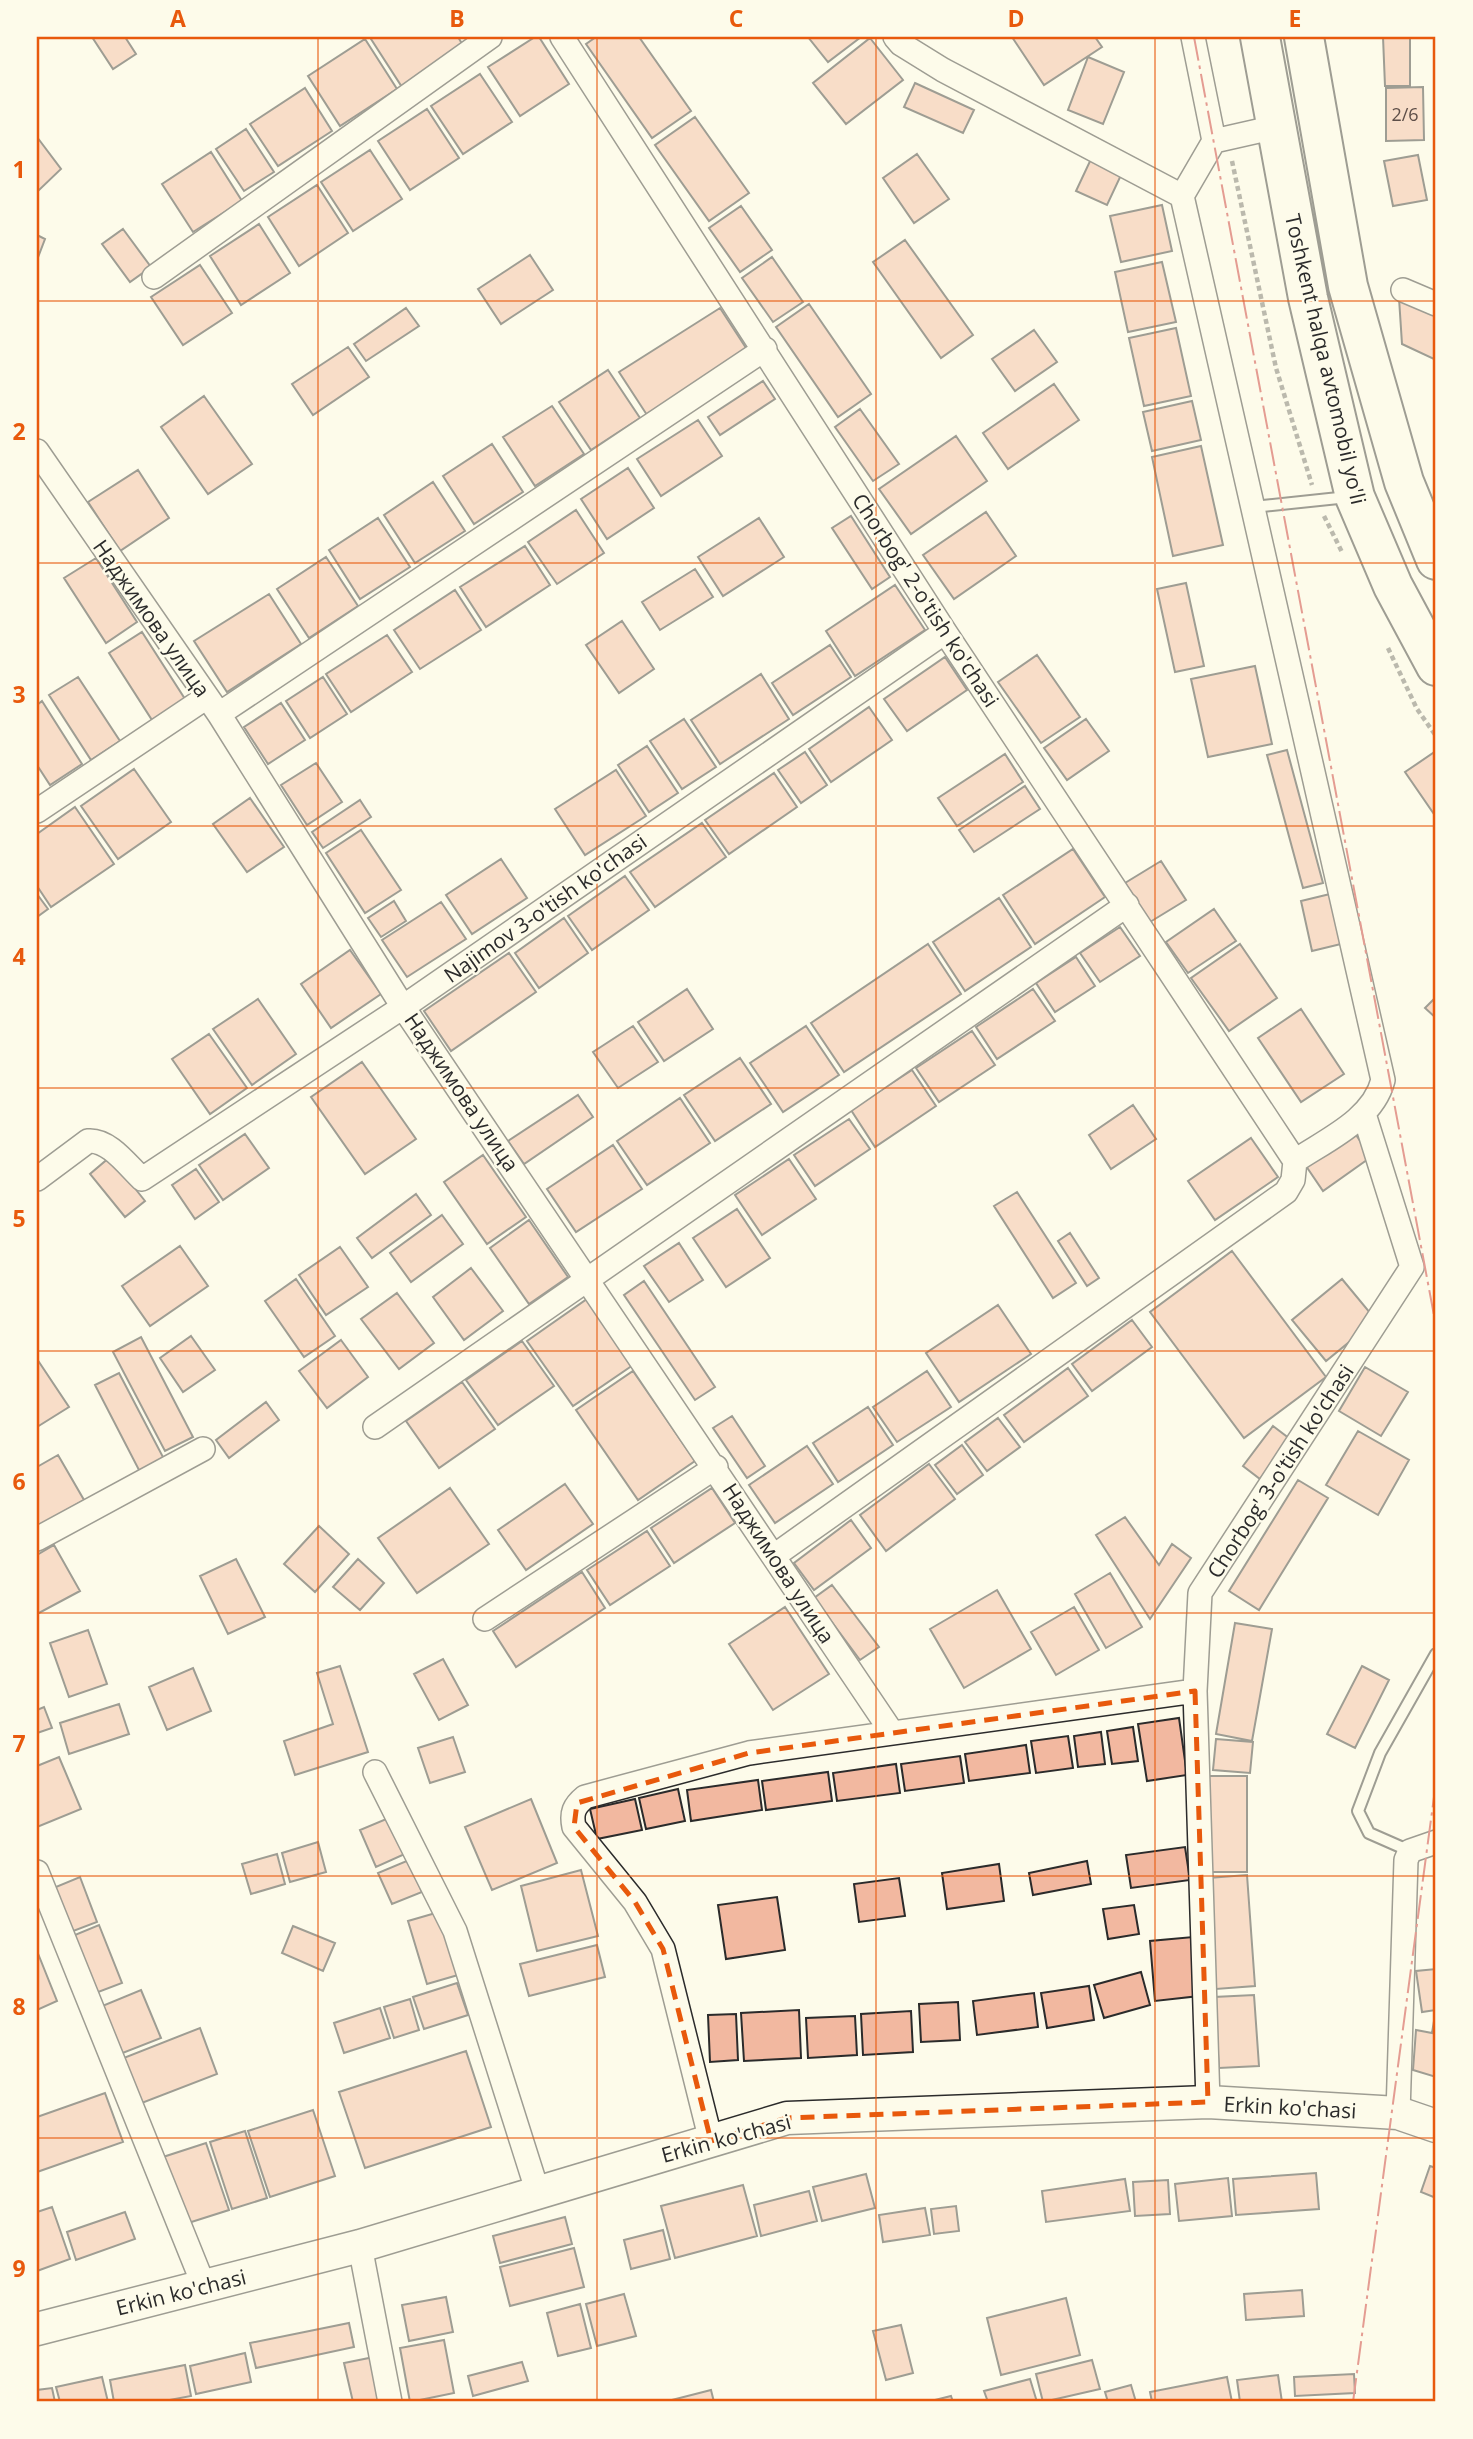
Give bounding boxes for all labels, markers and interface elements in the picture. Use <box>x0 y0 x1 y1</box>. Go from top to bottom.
text: A <box>170 2 186 34</box>
text: B <box>449 2 465 34</box>
text: C <box>729 2 743 34</box>
text: D <box>1007 2 1025 34</box>
text: E <box>1289 2 1301 34</box>
house number: 2/6 <box>1391 102 1419 126</box>
text: 1 <box>12 153 26 185</box>
street label: Toshkent halqa avtomobil yo'li <box>1279 211 1373 507</box>
text: 2 <box>12 415 26 447</box>
street label: Chorbog' 2-o'tish ko'chasi <box>846 488 1006 712</box>
street label: Наджимова улица <box>87 534 217 702</box>
text: 3 <box>12 678 26 710</box>
street label: Najimov 3-o'tish ko'chasi <box>438 827 652 989</box>
text: 4 <box>12 940 26 972</box>
street label: Наджимова улица <box>398 1007 526 1177</box>
text: 5 <box>12 1202 26 1234</box>
street label: Chorbog' 3-o'tish ko'chasi <box>1200 1359 1360 1583</box>
text: 6 <box>12 1465 26 1497</box>
street label: Наджимова улица <box>717 1477 841 1649</box>
text: 7 <box>12 1727 26 1759</box>
text: 8 <box>12 1990 26 2022</box>
street label: Erkin ko'chasi <box>1223 2090 1357 2124</box>
street label: Erkin ko'chasi <box>658 2107 794 2169</box>
text: 9 <box>12 2252 26 2284</box>
street label: Erkin ko'chasi <box>113 2262 249 2322</box>

